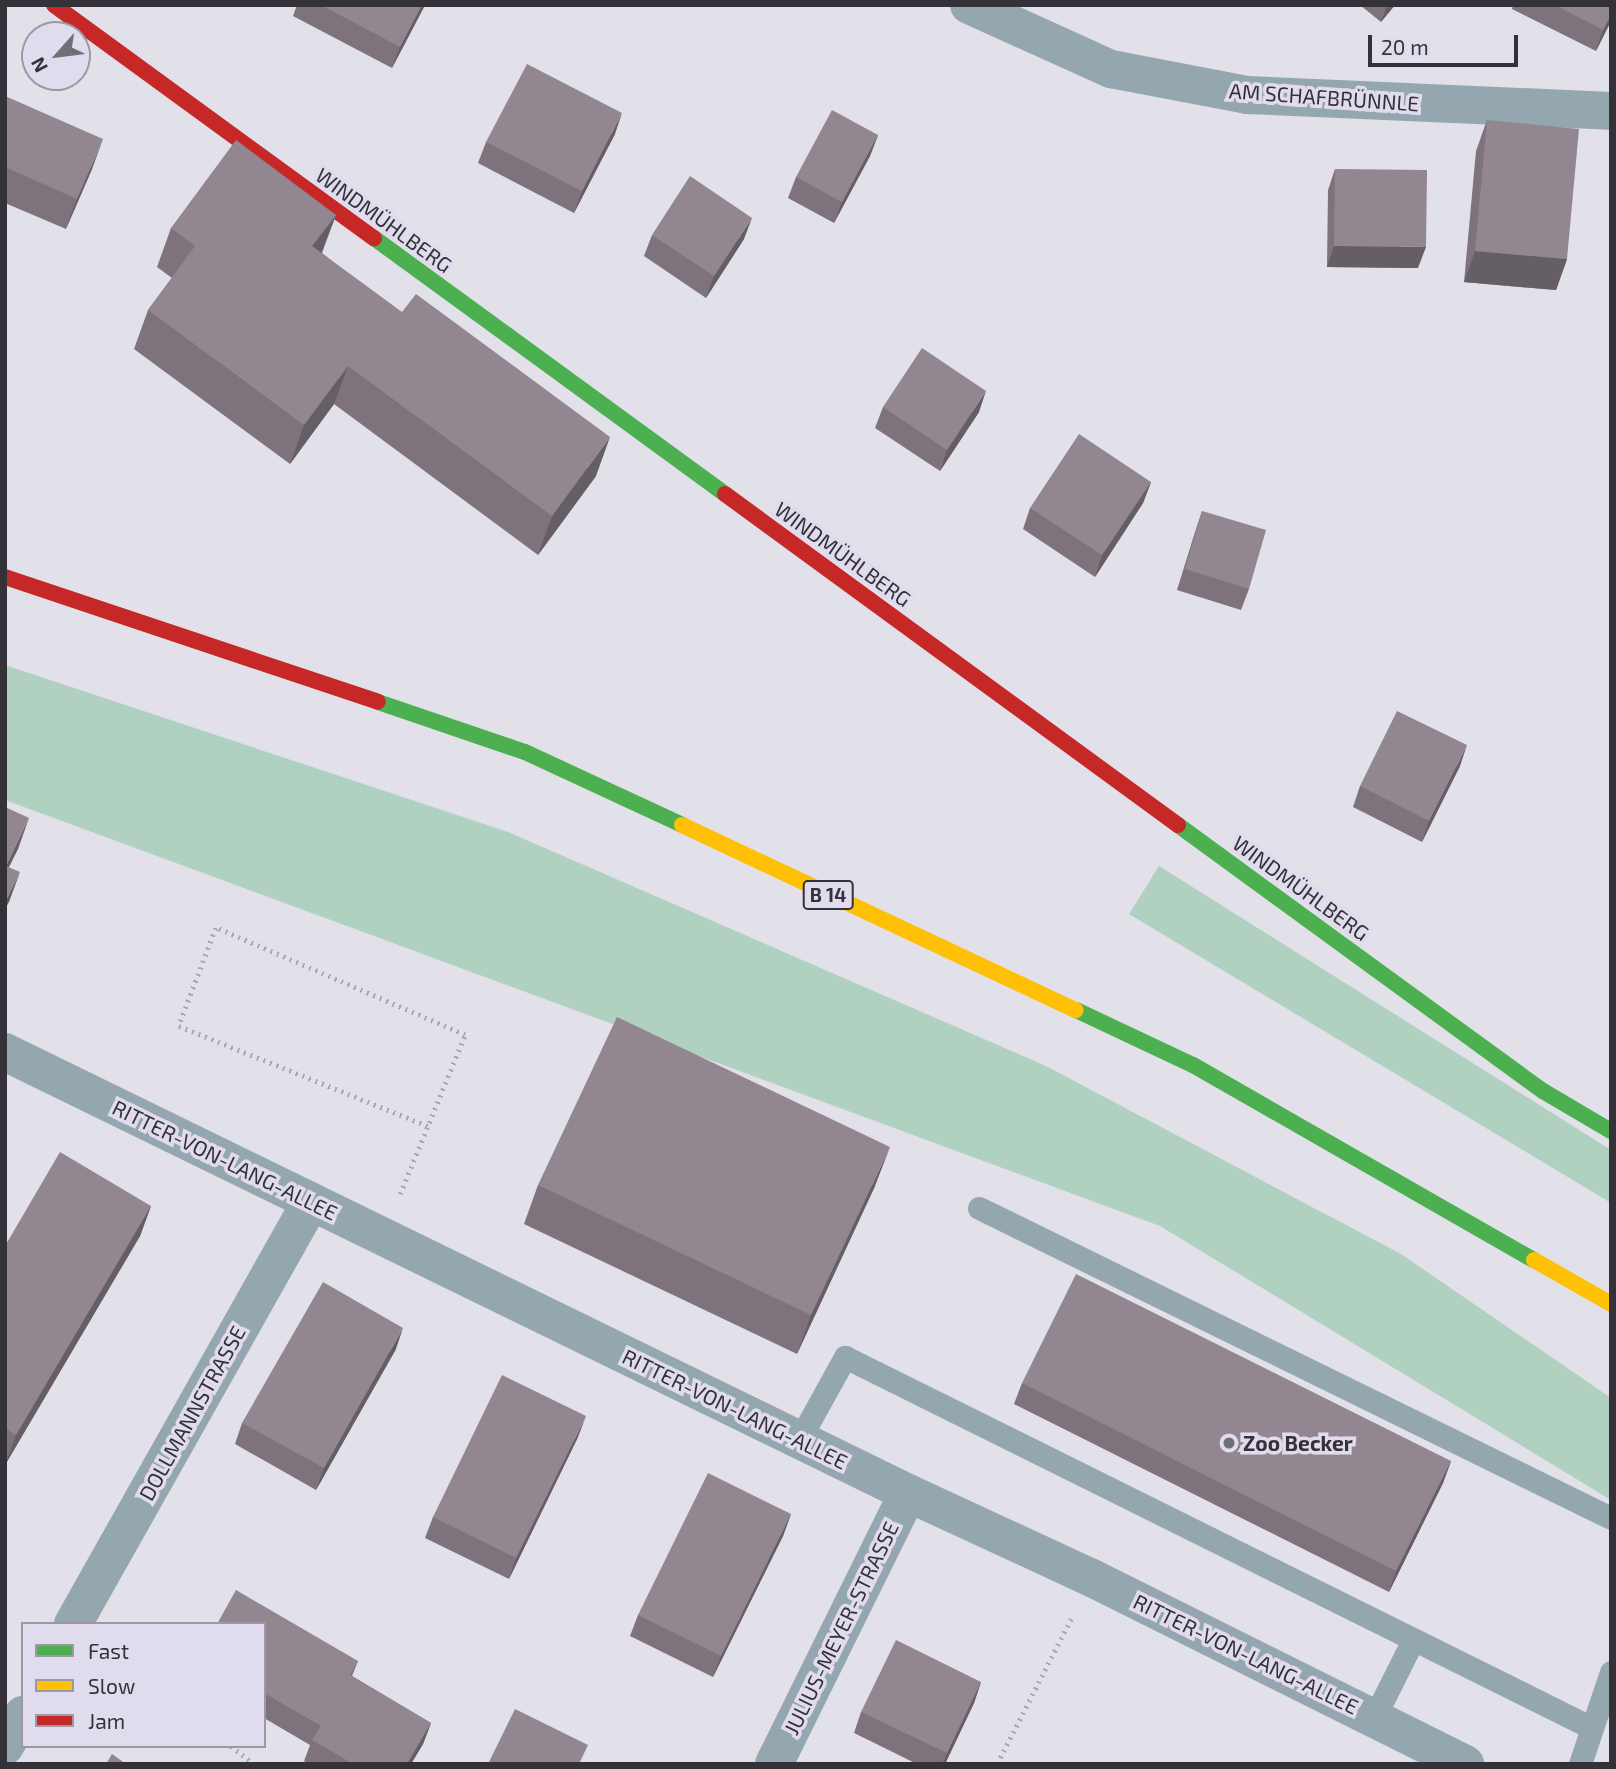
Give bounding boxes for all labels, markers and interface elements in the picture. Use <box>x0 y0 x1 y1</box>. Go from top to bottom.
north arrow <box>21 21 91 91</box>
scale bar <box>1371 21 1522 65</box>
text: 20 m <box>1381 34 1429 59</box>
text: N <box>25 54 52 77</box>
street label: AM SCHAFBRÜNNLE <box>1228 78 1420 116</box>
street label: WINDMÜHLBERG <box>311 162 457 278</box>
street label: WINDMÜHLBERG <box>770 496 916 612</box>
street label: WINDMÜHLBERG <box>1228 830 1374 946</box>
road number: B 14 <box>802 880 854 911</box>
street label: RITTER-VON-LANG-ALLEE <box>109 1095 341 1225</box>
street label: DOLLMANNSTRASSE <box>133 1321 251 1505</box>
street label: RITTER-VON-LANG-ALLEE <box>619 1344 851 1474</box>
place label: Zoo Becker <box>1243 1430 1353 1456</box>
marker: Zoo Becker <box>1221 1435 1237 1451</box>
street label: JULIUS-MEYER-STRASSE <box>778 1517 904 1739</box>
street label: RITTER-VON-LANG-ALLEE <box>1130 1589 1362 1719</box>
legend <box>21 1622 266 1748</box>
text: Fast <box>88 1638 129 1663</box>
text: Slow <box>88 1673 135 1698</box>
text: Jam <box>88 1708 125 1733</box>

